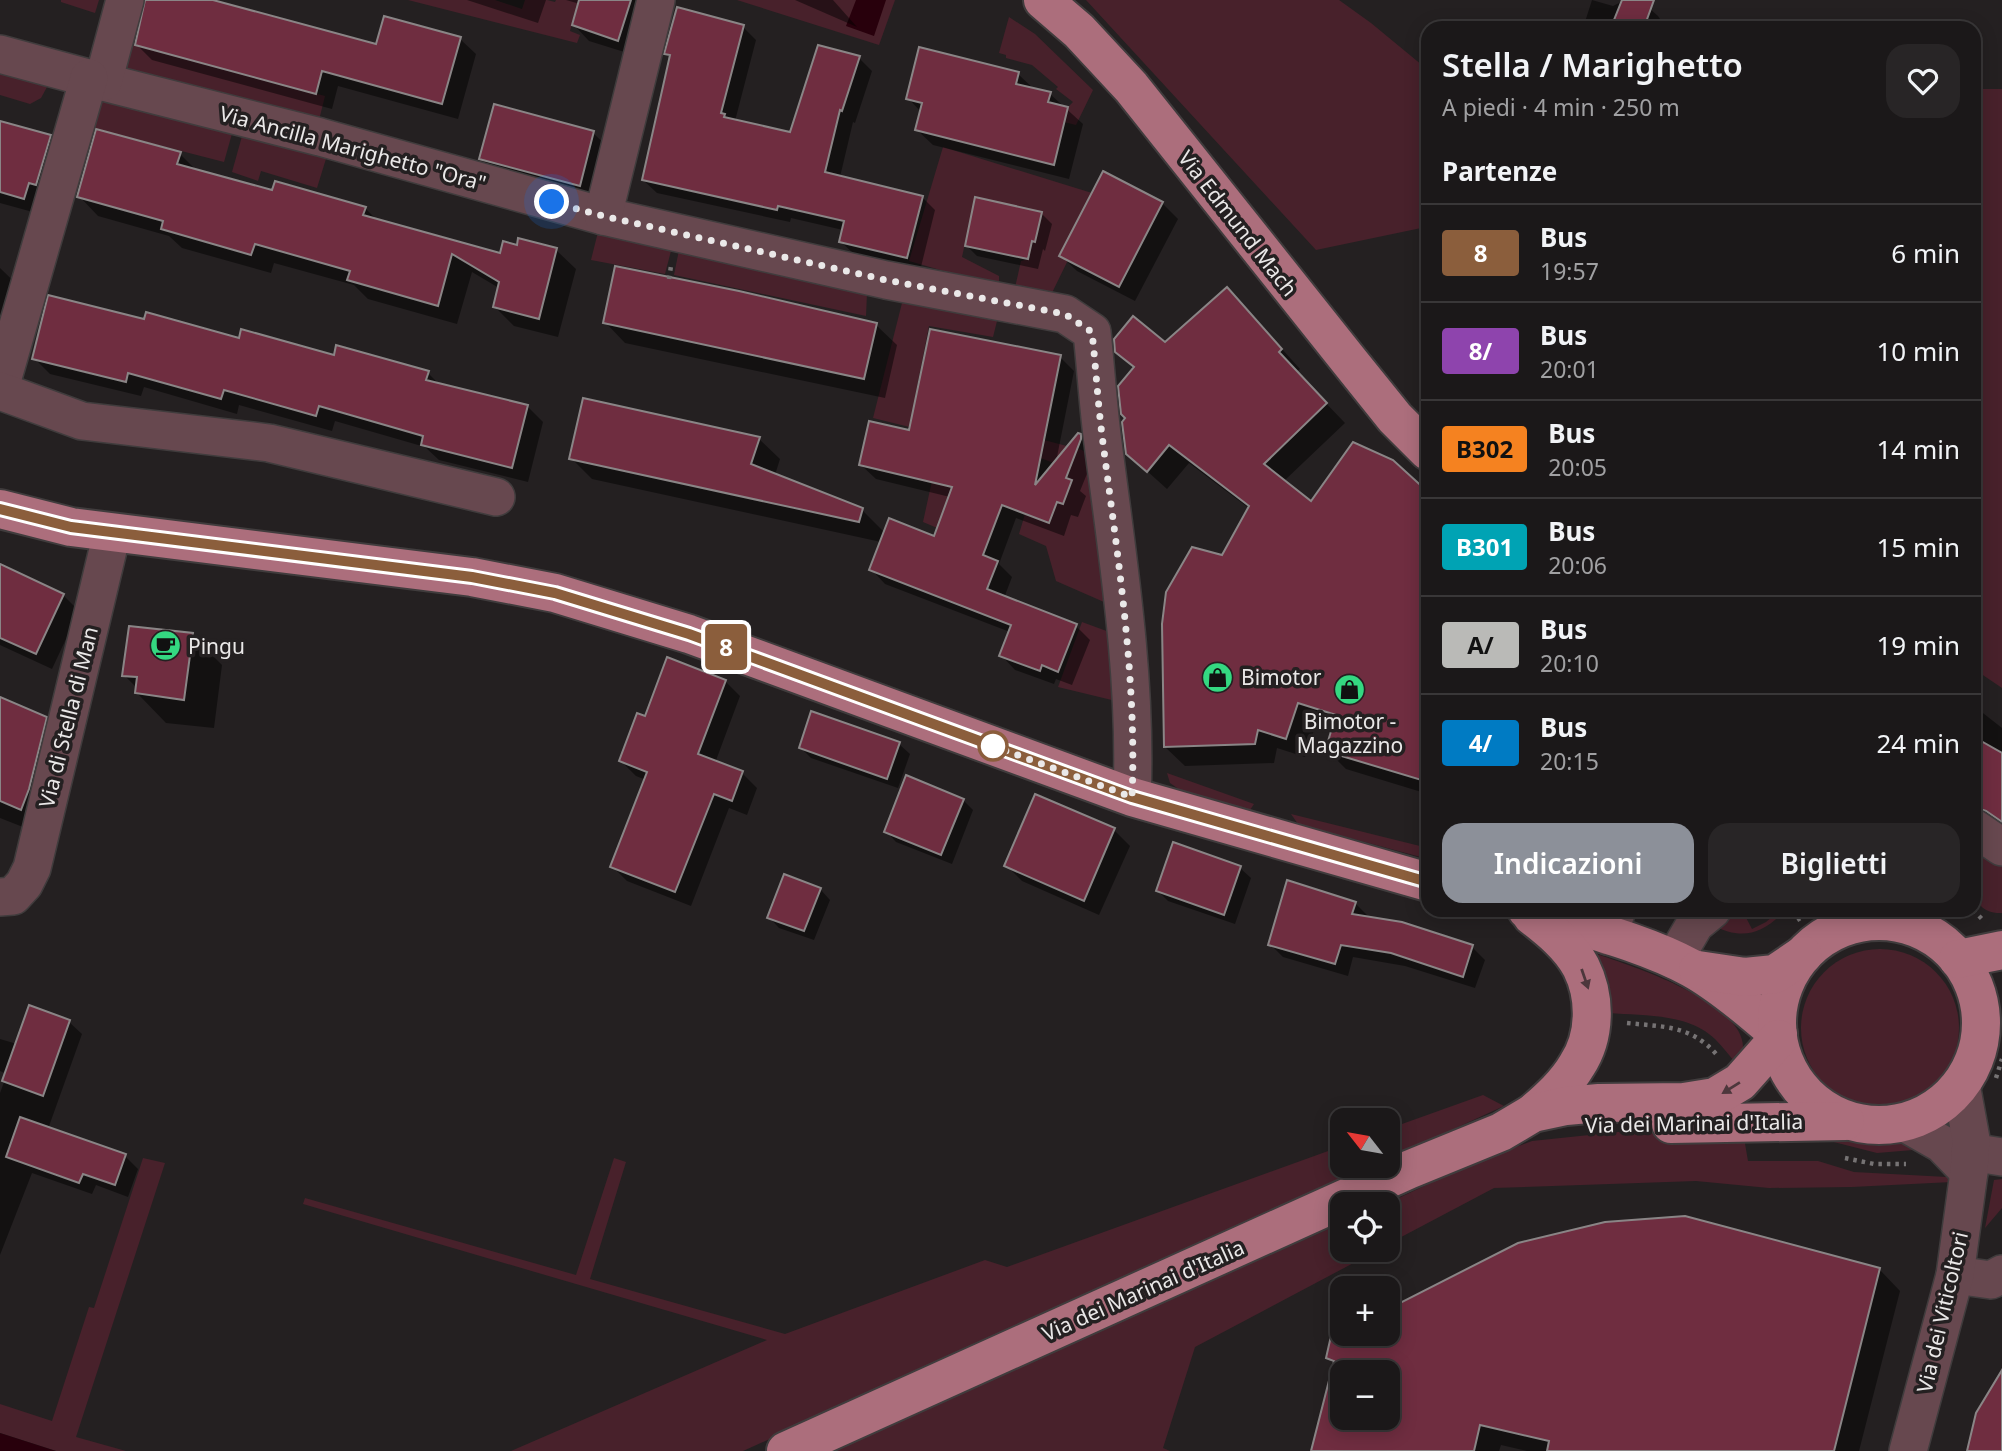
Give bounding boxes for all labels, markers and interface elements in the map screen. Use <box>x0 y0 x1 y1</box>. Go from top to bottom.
text: Stella / Marighetto <box>1442 42 1743 87</box>
button: heart <box>1886 44 1960 118</box>
text: A piedi · 4 min · 250 m <box>1442 91 1680 123</box>
street label: Via Ancilla Marighetto "Ora" <box>217 99 489 197</box>
street label: Via Edmund Mach <box>1172 144 1304 302</box>
text: Partenze <box>1442 153 1557 189</box>
your location <box>534 184 569 219</box>
text: Bus <box>1540 219 1587 255</box>
text: 6 min <box>1891 235 1960 271</box>
text: 8 <box>1474 236 1487 269</box>
text: 19:57 <box>1540 255 1599 287</box>
text: Bus <box>1540 317 1587 353</box>
text: 10 min <box>1876 333 1960 369</box>
text: 8/ <box>1469 334 1492 367</box>
text: 20:01 <box>1540 353 1599 385</box>
text: Bus <box>1548 415 1595 451</box>
text: 14 min <box>1876 431 1960 467</box>
text: B302 <box>1456 432 1513 465</box>
text: 20:05 <box>1548 451 1607 483</box>
text: Bus <box>1548 513 1595 549</box>
text: 15 min <box>1876 529 1960 565</box>
text: B301 <box>1456 530 1513 563</box>
text: 20:06 <box>1548 549 1607 581</box>
text: Bus <box>1540 611 1587 647</box>
street label: Via di Stella di Man <box>32 624 104 810</box>
line badge: 8 <box>703 624 749 670</box>
text: 19 min <box>1876 627 1960 663</box>
text: A/ <box>1467 628 1494 661</box>
cafe icon: Pingu <box>148 629 182 663</box>
text: 8 <box>719 630 733 663</box>
place label: Pingu <box>188 632 245 660</box>
text: 20:10 <box>1540 647 1599 679</box>
shop icon: Bimotor <box>1201 660 1235 694</box>
place label: Bimotor <box>1241 663 1322 691</box>
shop icon: Bimotor - Magazzino <box>1333 672 1367 706</box>
place label: Bimotor - Magazzino <box>1297 707 1403 759</box>
text: Bus <box>1540 709 1587 745</box>
text: 24 min <box>1876 725 1960 761</box>
text: 4/ <box>1469 726 1492 759</box>
unlabelled marker <box>978 731 1008 761</box>
text: 20:15 <box>1540 745 1599 777</box>
button: Indicazioni <box>1442 823 1694 903</box>
button: Biglietti <box>1708 823 1960 903</box>
one-way arrow <box>1580 968 1591 989</box>
one-way arrow <box>1721 1081 1741 1094</box>
street label: Via dei Marinai d'Italia <box>1585 1107 1803 1139</box>
north arrow <box>1330 1108 1400 1178</box>
map controls <box>1330 1108 1400 1430</box>
button: locate <box>1330 1192 1400 1262</box>
street label: Via dei Viticoltori <box>1910 1229 1974 1395</box>
street label: Via dei Marinai d'Italia <box>1038 1233 1248 1347</box>
button: + <box>1330 1276 1400 1346</box>
button: − <box>1330 1360 1400 1430</box>

